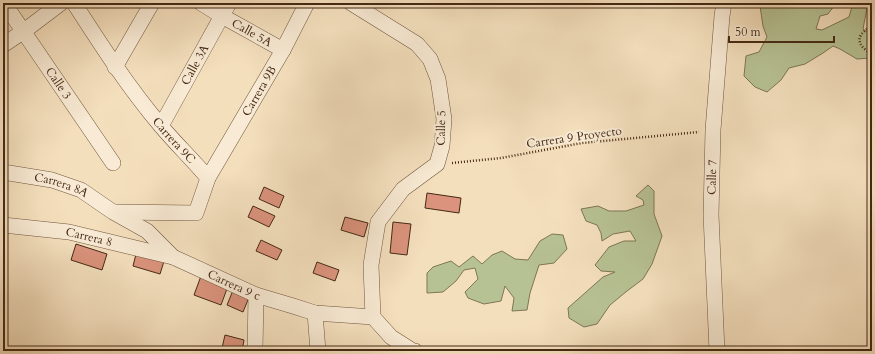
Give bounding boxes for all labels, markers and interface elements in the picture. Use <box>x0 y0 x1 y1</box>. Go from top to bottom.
street label: Calle 5A <box>229 15 275 51</box>
scale bar <box>729 18 834 44</box>
text: 50 m <box>735 24 762 40</box>
street label: Calle 3A <box>177 41 213 88</box>
street label: Carrera 9B <box>238 63 280 119</box>
street label: Calle 3 <box>42 64 75 102</box>
street label: Calle 5 <box>433 110 449 146</box>
street label: Carrera 9C <box>149 114 199 167</box>
street label: Carrera 9 Proyecto <box>525 122 623 152</box>
street label: Calle 7 <box>703 159 720 195</box>
street label: Carrera 8A <box>33 169 92 201</box>
street label: Carrera 8 <box>64 223 114 250</box>
street label: Carrera 9 c <box>205 266 263 304</box>

